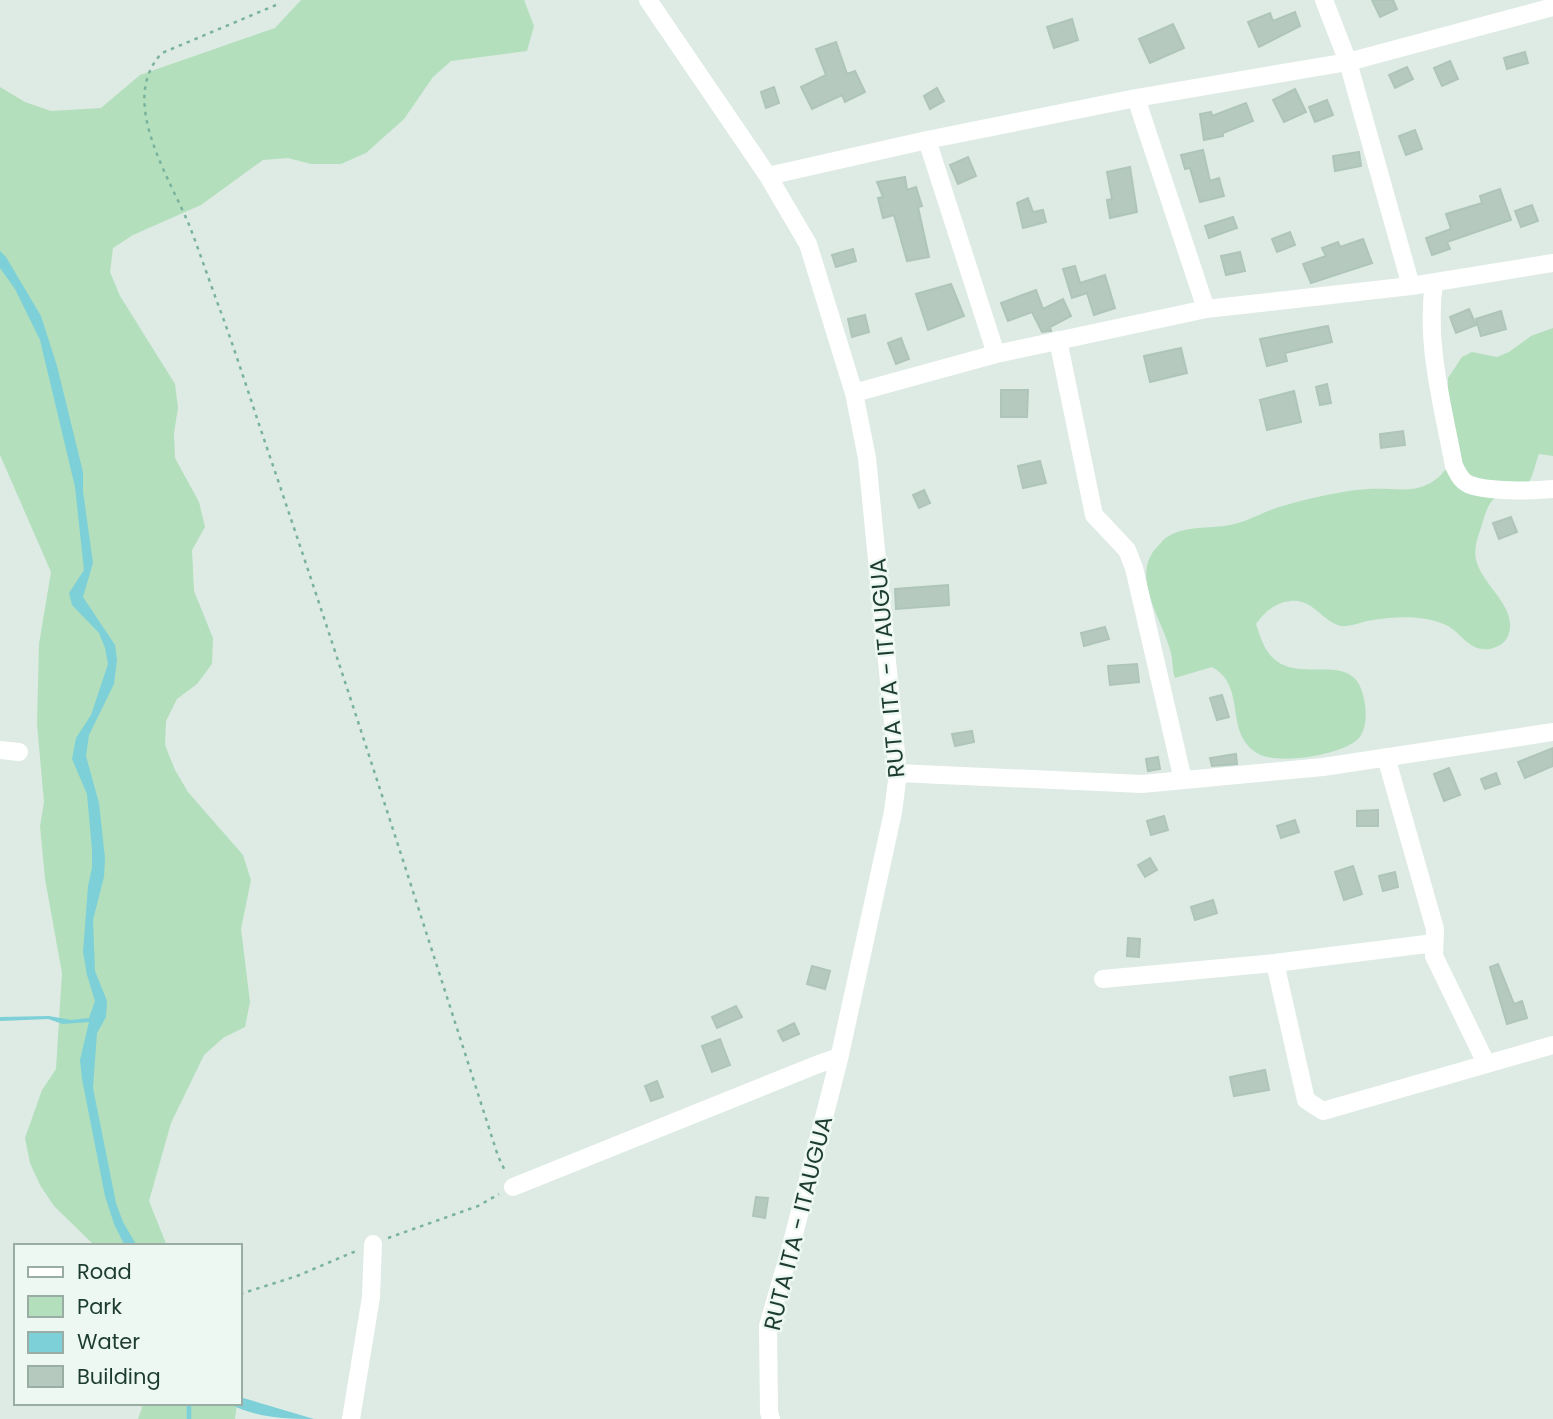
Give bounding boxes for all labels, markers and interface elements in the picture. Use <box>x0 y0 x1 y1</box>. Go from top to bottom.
street label: RUTA ITA - ITAUGUA <box>861 557 913 779</box>
street label: RUTA ITA - ITAUGUA <box>756 1112 840 1334</box>
legend <box>14 1244 242 1405</box>
text: Road <box>77 1257 132 1286</box>
text: Park <box>77 1292 122 1321</box>
text: Water <box>77 1327 140 1356</box>
text: Building <box>77 1362 161 1391</box>

